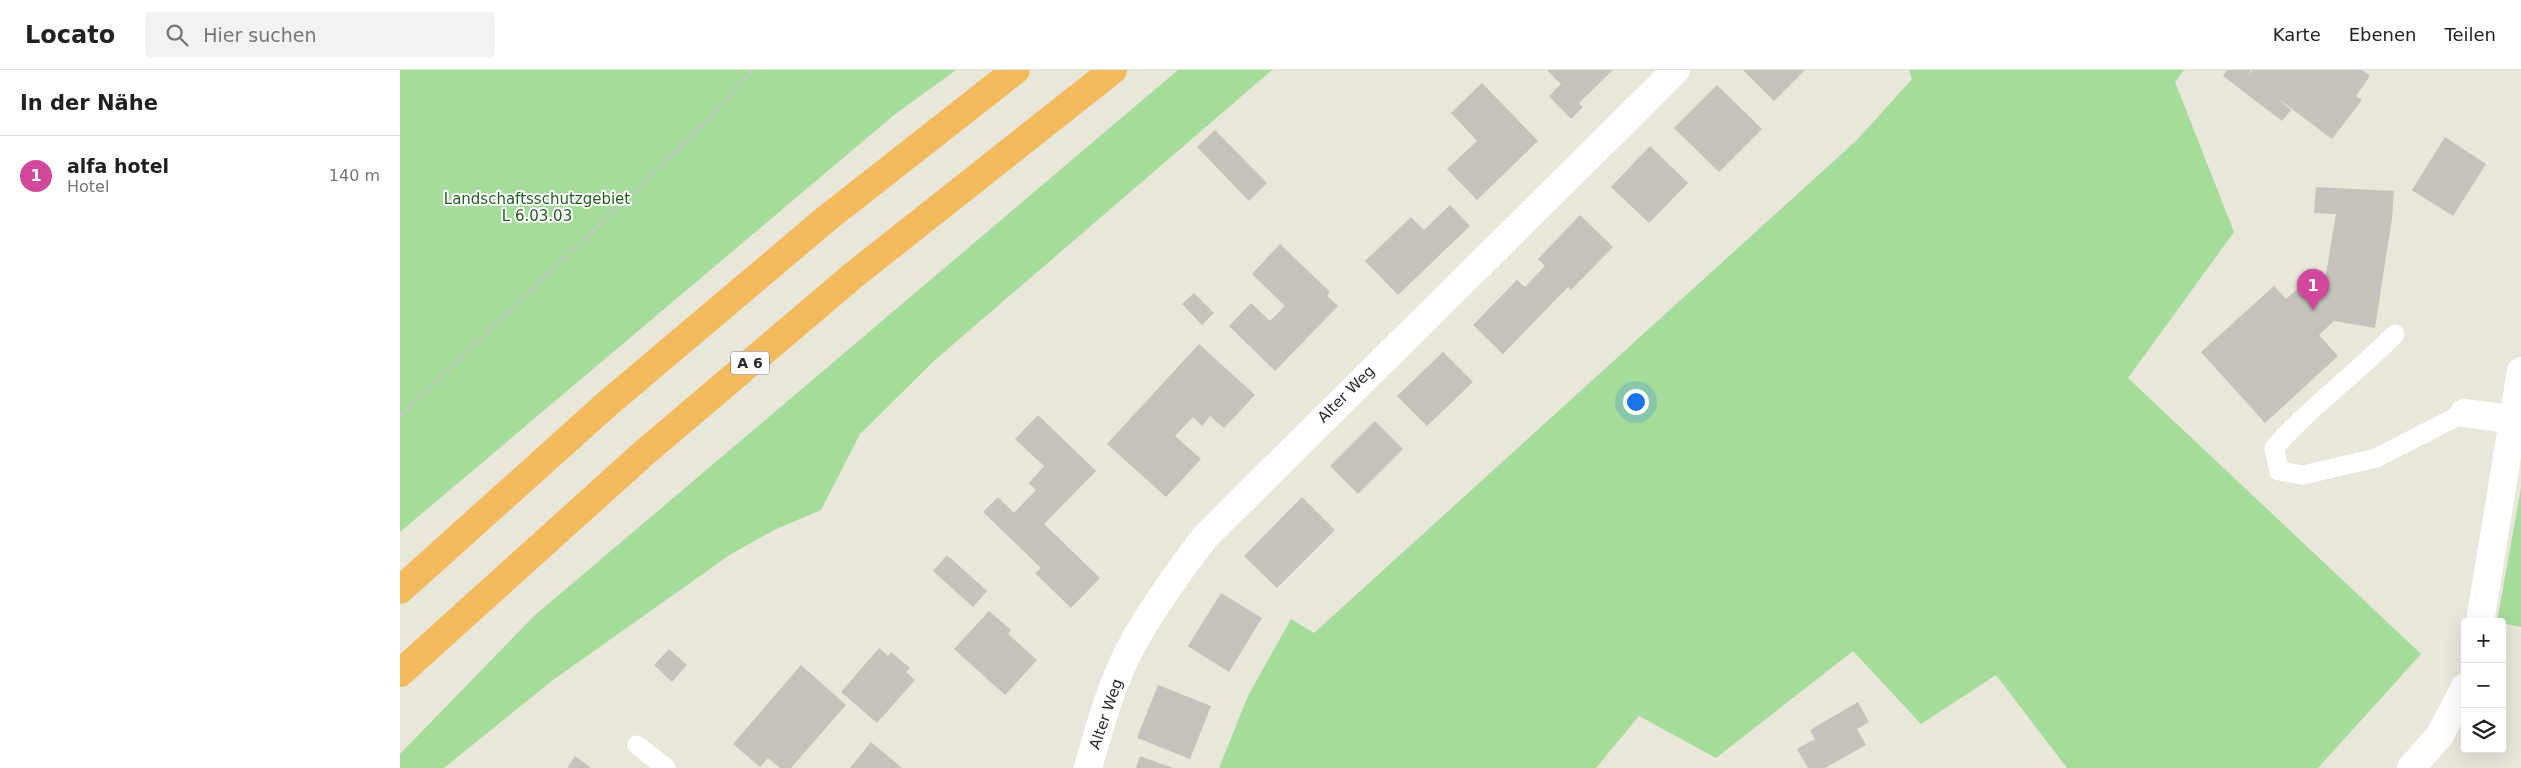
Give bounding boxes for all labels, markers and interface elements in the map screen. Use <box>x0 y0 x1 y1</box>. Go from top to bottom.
search box <box>145 12 495 57</box>
text: Locato <box>25 21 115 49</box>
icon: search <box>163 21 191 49</box>
text: Hier suchen <box>203 24 316 46</box>
text: Karte <box>2273 24 2321 45</box>
text: Ebenen <box>2349 24 2417 45</box>
text: Teilen <box>2445 24 2496 45</box>
text: In der Nähe <box>20 91 158 115</box>
text: alfa hotel <box>67 155 169 177</box>
text: 1 <box>30 166 42 185</box>
text: 140 m <box>329 166 380 185</box>
text: Hotel <box>67 177 109 196</box>
park label: Landschaftsschutzgebiet L 6.03.03 <box>444 190 630 225</box>
pin: 1 <box>2297 269 2329 310</box>
road number: A 6 <box>731 352 769 374</box>
street label: Alter Weg <box>1314 362 1378 426</box>
your location <box>1623 389 1649 415</box>
map controls <box>2461 618 2506 753</box>
button: + <box>2461 618 2506 663</box>
button: − <box>2461 663 2506 708</box>
street label: Alter Weg <box>1086 676 1126 752</box>
button: layers <box>2461 708 2506 753</box>

